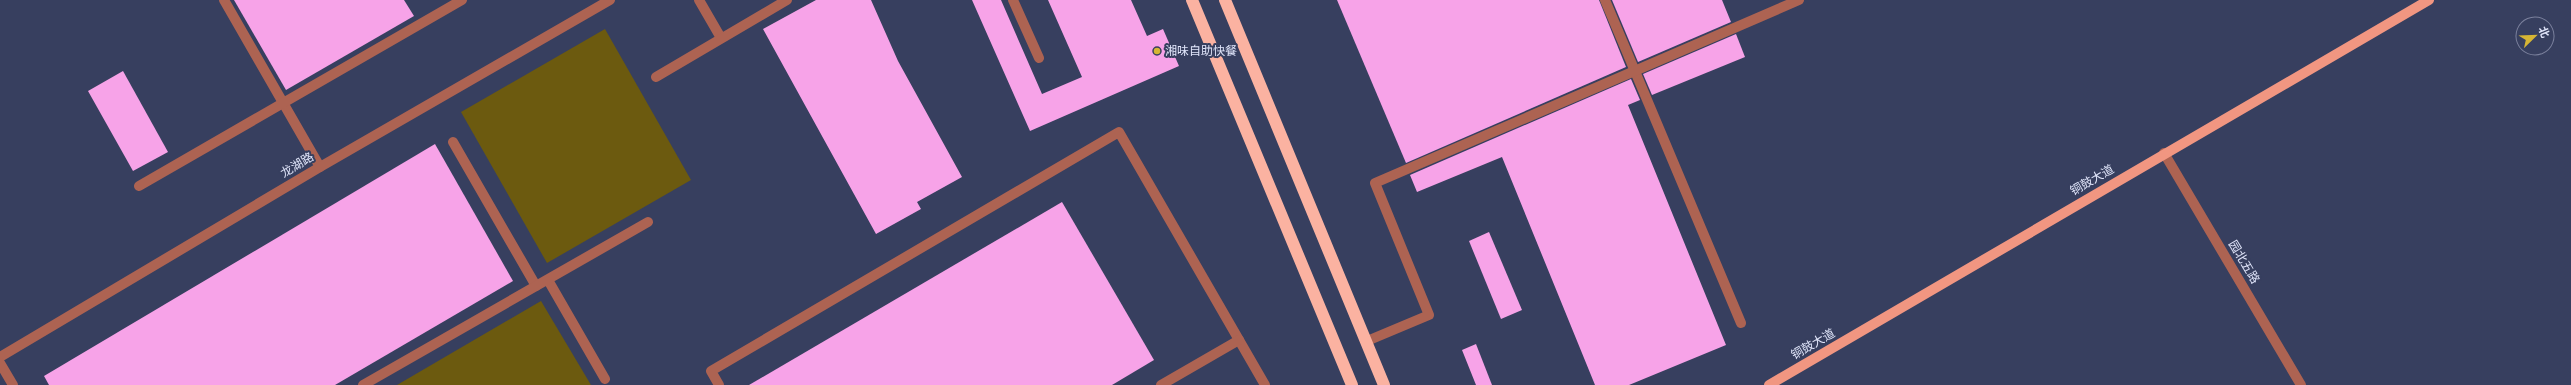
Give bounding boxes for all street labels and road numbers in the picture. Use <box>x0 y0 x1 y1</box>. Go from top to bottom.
street label: 龙湖路 <box>278 150 317 182</box>
street label: 铜鼓大道 <box>2068 162 2117 200</box>
street label: 园北五路 <box>2224 238 2262 287</box>
street label: 铜鼓大道 <box>1789 326 1838 364</box>

